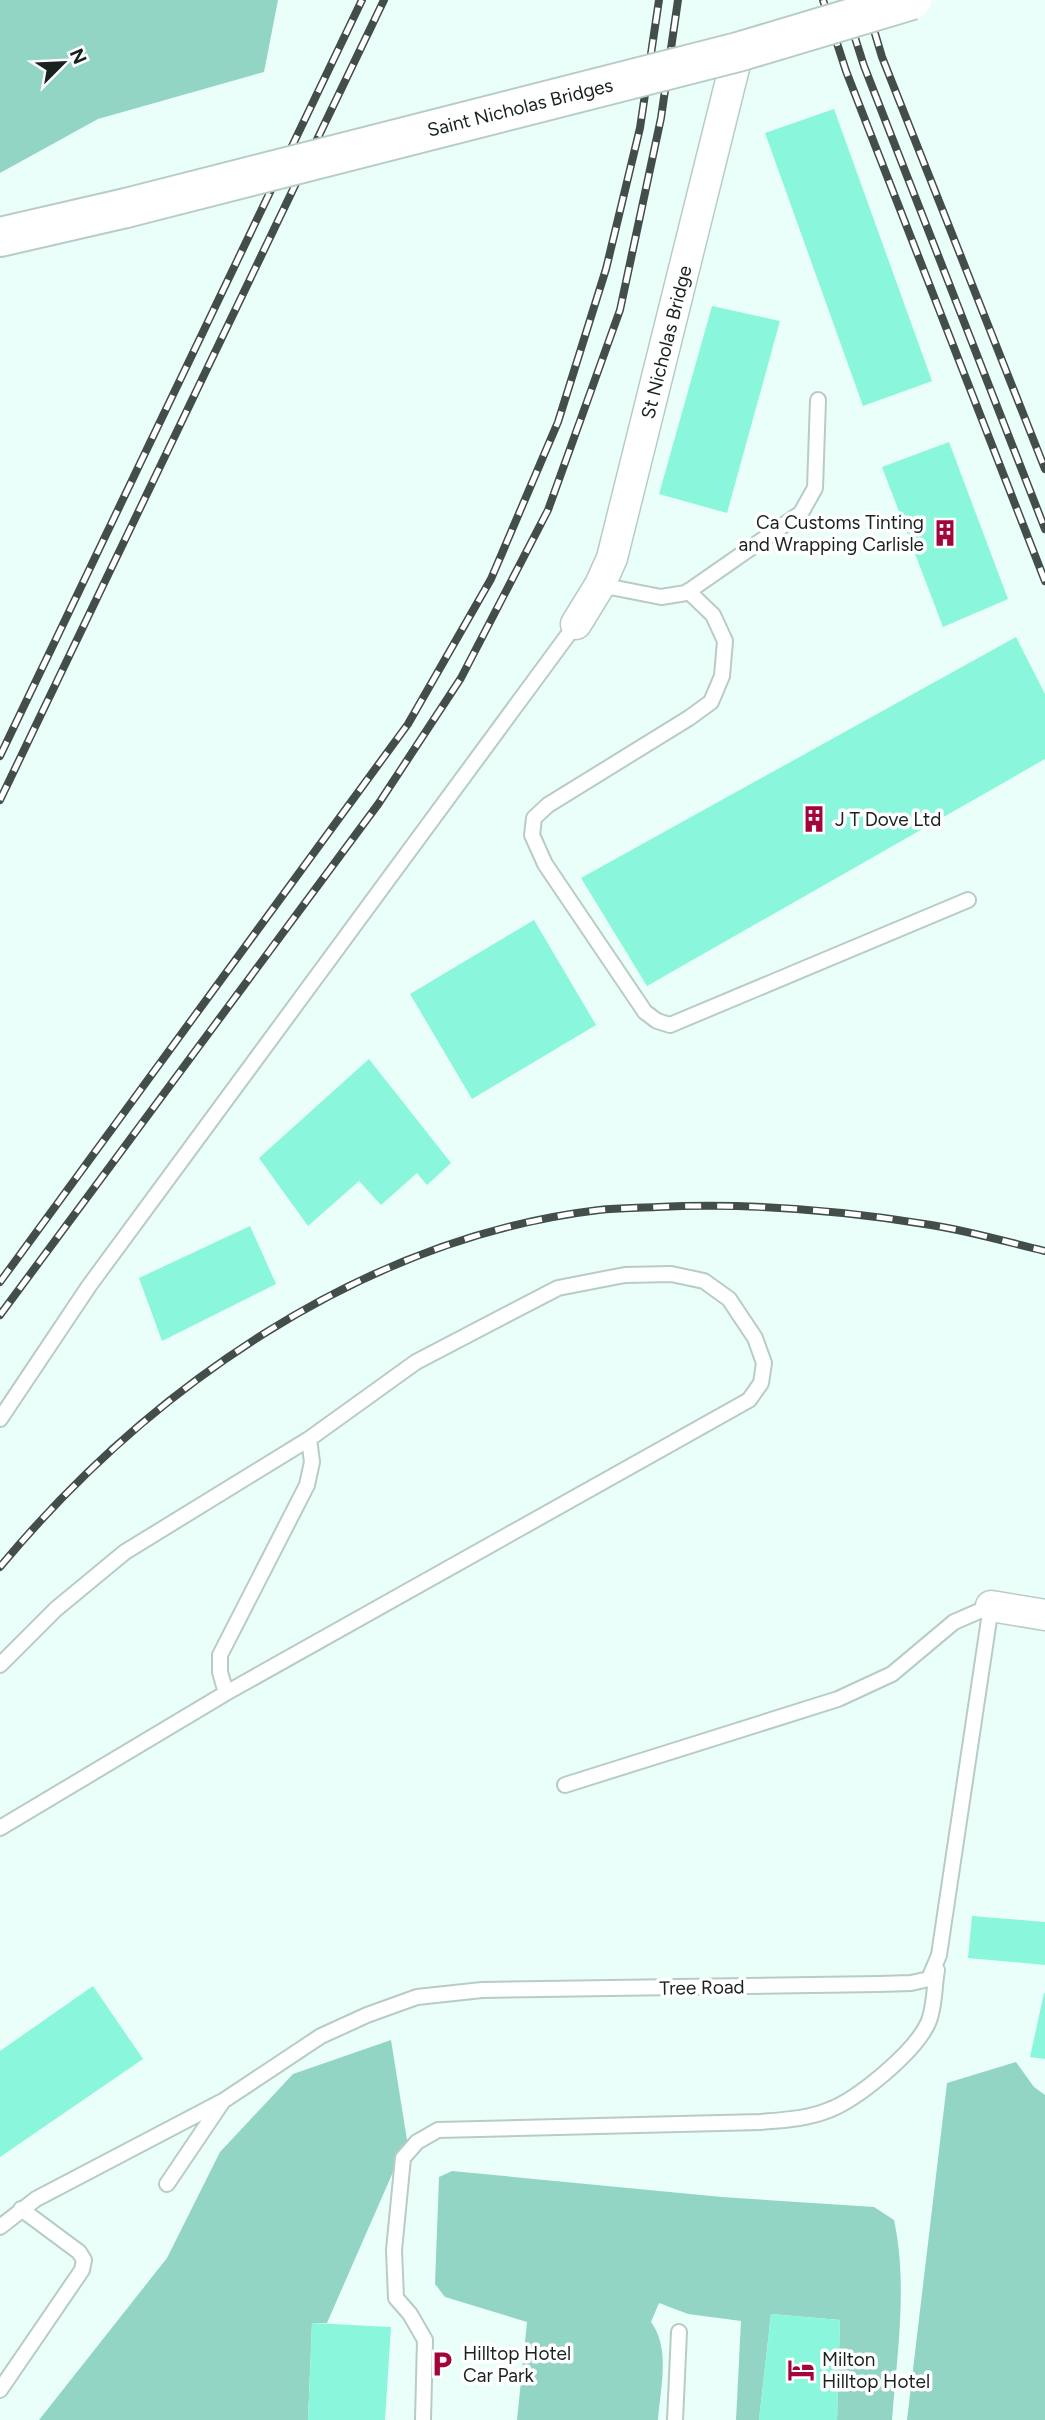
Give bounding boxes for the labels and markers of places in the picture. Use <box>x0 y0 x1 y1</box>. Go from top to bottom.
place label: Ca Customs Tinting and Wrapping Carlisle <box>738 511 924 556</box>
building icon: Ca Customs Tinting and Wrapping Carlisle <box>930 518 960 548</box>
building icon: J T Dove Ltd <box>799 804 829 834</box>
place label: J T Dove Ltd <box>835 808 941 831</box>
place label: Hilltop Hotel Car Park <box>463 2342 571 2387</box>
place label: Milton Hilltop Hotel <box>822 2348 930 2393</box>
parking icon: Hilltop Hotel Car Park <box>427 2349 457 2379</box>
hotel icon: Milton Hilltop Hotel <box>786 2355 816 2385</box>

